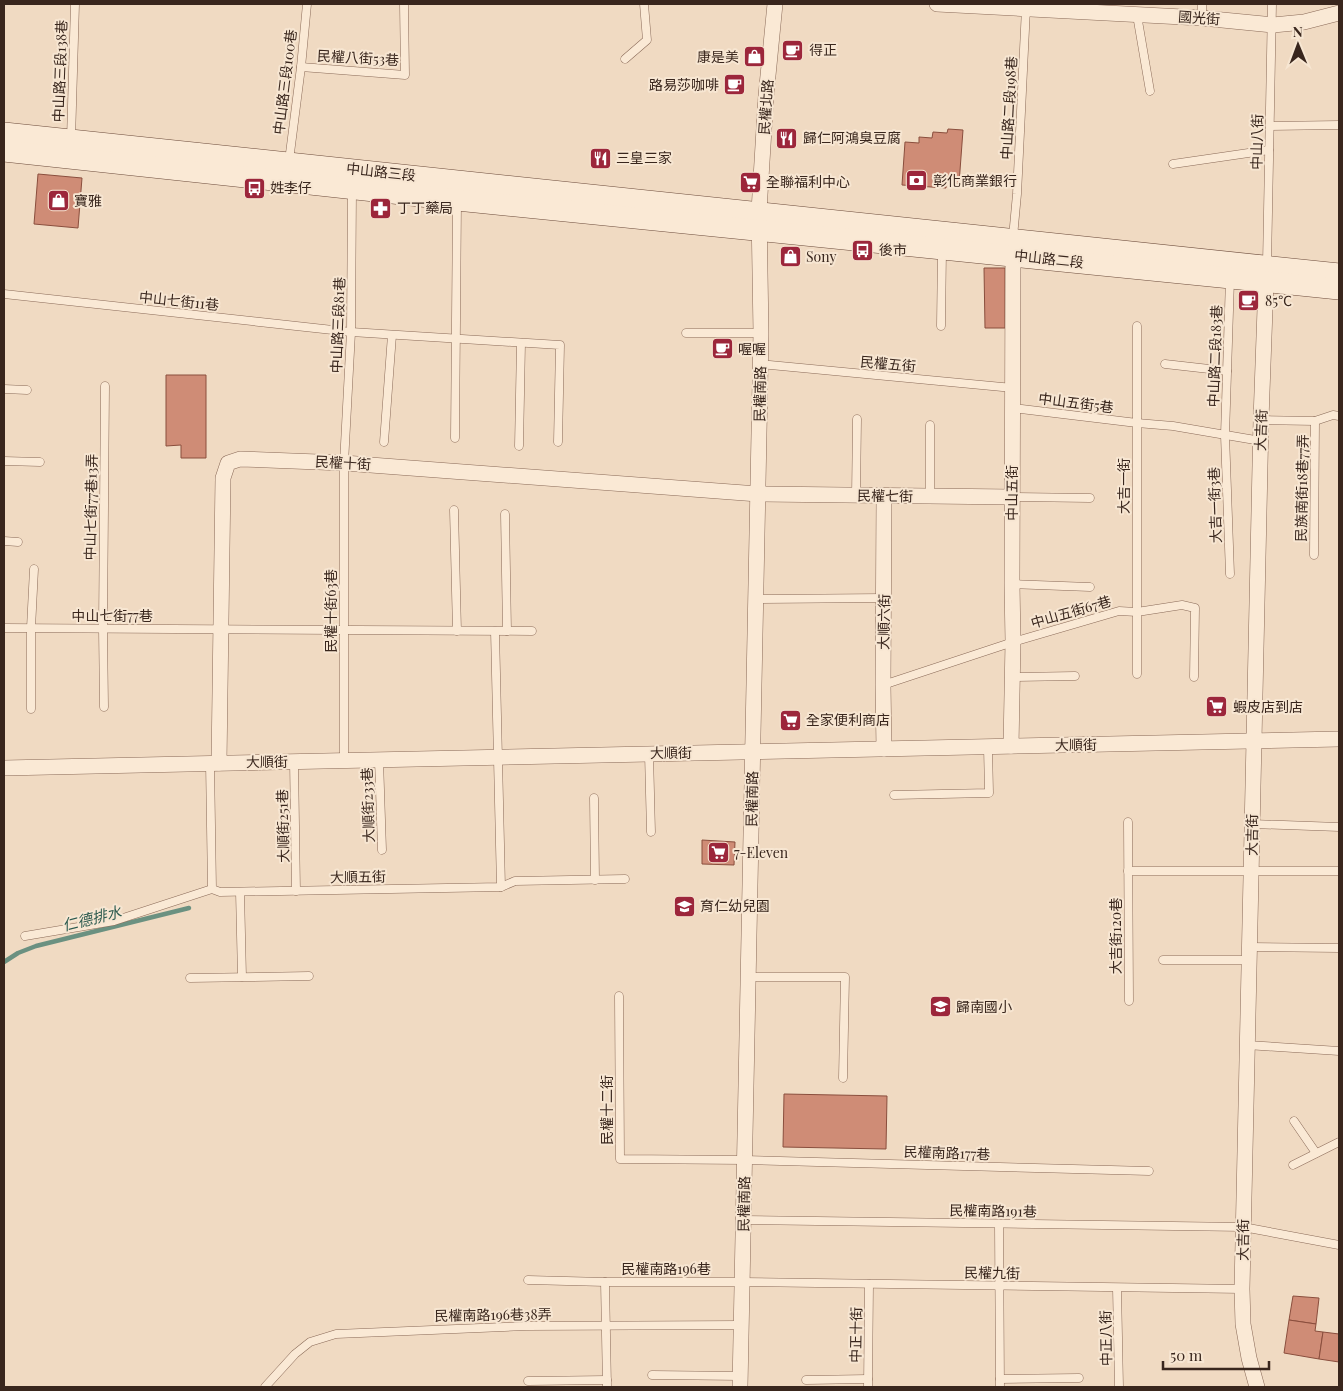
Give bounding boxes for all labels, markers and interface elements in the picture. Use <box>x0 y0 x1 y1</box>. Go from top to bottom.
street label: 國光街 <box>1177 7 1221 28</box>
street label: 中山路三段138巷 <box>48 19 71 123</box>
north arrow <box>1273 20 1323 70</box>
text: N <box>1293 22 1303 41</box>
street label: 中山路三段100巷 <box>269 28 300 136</box>
cafe icon: 得正 <box>781 38 805 62</box>
place label: 得正 <box>809 40 837 59</box>
shop icon: 康是美 <box>743 45 767 69</box>
street label: 民權八街53巷 <box>317 46 400 69</box>
place label: 康是美 <box>697 47 739 66</box>
street label: 中山路二段198巷 <box>996 56 1021 160</box>
cafe icon: 路易莎咖啡 <box>723 73 747 97</box>
place label: 路易莎咖啡 <box>649 75 719 94</box>
street label: 民權北路 <box>754 78 777 136</box>
street label: 中山八街 <box>1247 114 1266 170</box>
restaurant icon: 歸仁阿鴻臭豆腐 <box>775 126 799 150</box>
place label: 歸仁阿鴻臭豆腐 <box>803 128 901 147</box>
restaurant icon: 三皇三家 <box>588 146 612 170</box>
place label: 三皇三家 <box>616 148 672 167</box>
street label: 中山路三段 <box>345 158 417 185</box>
bank icon: 彰化商業銀行 <box>905 169 929 193</box>
supermarket icon: 全聯福利中心 <box>738 170 762 194</box>
place label: 彰化商業銀行 <box>933 171 1017 190</box>
place label: 全聯福利中心 <box>766 172 850 191</box>
bus stop icon: 姓李仔 <box>242 176 266 200</box>
place label: 姓李仔 <box>270 178 312 197</box>
shop icon: 寶雅 <box>46 189 70 213</box>
place label: 寶雅 <box>74 191 102 210</box>
pharmacy icon: 丁丁藥局 <box>369 196 393 220</box>
place label: 丁丁藥局 <box>397 198 453 217</box>
bus stop icon: 後市 <box>851 238 875 262</box>
place label: 後市 <box>879 240 907 259</box>
shop icon: Sony <box>778 245 802 269</box>
street label: 中山路二段 <box>1013 245 1085 272</box>
place label: Sony <box>806 247 837 266</box>
street label: 中山路三段81巷 <box>326 276 349 374</box>
street label: 中山七街11巷 <box>138 287 220 314</box>
cafe icon: 85℃ <box>1237 289 1261 313</box>
place label: 85℃ <box>1265 291 1292 310</box>
street label: 中山路二段183巷 <box>1203 304 1226 408</box>
cafe icon: 喔喔 <box>710 337 734 361</box>
place label: 喔喔 <box>738 339 766 358</box>
street label: 民權五街 <box>859 352 917 375</box>
street label: 民權南路 <box>750 366 769 422</box>
street label: 中山五街5巷 <box>1037 388 1115 417</box>
street label: 大吉街 <box>1250 409 1271 451</box>
street label: 民族南街18巷77弄 <box>1291 434 1312 542</box>
street label: 民權十街 <box>315 452 371 473</box>
street label: 中山七街77巷13弄 <box>80 454 101 560</box>
street label: 大吉一街 <box>1114 458 1133 514</box>
street label: 中山五街 <box>1002 465 1021 521</box>
street label: 大吉一街3巷 <box>1204 467 1225 543</box>
street label: 民權七街 <box>857 486 913 505</box>
street label: 民權十街63巷 <box>321 569 340 653</box>
street label: 中山五街67巷 <box>1028 591 1113 632</box>
street label: 大順六街 <box>874 594 893 650</box>
street label: 中山七街77巷 <box>71 606 153 625</box>
supermarket icon: 蝦皮店到店 <box>1205 695 1229 719</box>
place label: 蝦皮店到店 <box>1233 697 1303 716</box>
supermarket icon: 全家便利商店 <box>778 708 802 732</box>
place label: 全家便利商店 <box>806 710 890 729</box>
street label: 大順街 <box>1055 735 1097 754</box>
street label: 大順街 <box>650 743 692 762</box>
street label: 大順街 <box>246 752 288 771</box>
street label: 大順街233巷 <box>357 767 378 843</box>
street label: 民權南路 <box>742 771 761 827</box>
street label: 大順街251巷 <box>272 789 293 863</box>
street label: 大吉街 <box>1242 814 1261 856</box>
supermarket icon: 7-Eleven <box>706 841 730 865</box>
place label: 7-Eleven <box>734 843 789 862</box>
street label: 大順五街 <box>330 867 386 886</box>
school or university icon: 育仁幼兒園 <box>672 894 696 918</box>
place label: 育仁幼兒園 <box>700 896 770 915</box>
street label: 大吉街120巷 <box>1106 898 1125 974</box>
water label: 仁德排水 <box>60 901 124 935</box>
school or university icon: 歸南國小 <box>928 995 952 1019</box>
place label: 歸南國小 <box>956 997 1012 1016</box>
street label: 民權十二街 <box>597 1075 616 1145</box>
street label: 民權南路177巷 <box>903 1141 991 1164</box>
street label: 民權南路 <box>734 1176 753 1232</box>
street label: 民權南路191巷 <box>949 1200 1037 1221</box>
street label: 大吉街 <box>1233 1219 1252 1261</box>
street label: 民權南路196巷 <box>621 1259 711 1278</box>
street label: 民權九街 <box>964 1263 1020 1282</box>
street label: 民權南路196巷38弄 <box>434 1304 552 1325</box>
street label: 中正十街 <box>846 1307 865 1363</box>
street label: 中正八街 <box>1096 1310 1115 1366</box>
scale bar <box>1163 1338 1269 1370</box>
text: 50 m <box>1170 1345 1203 1365</box>

